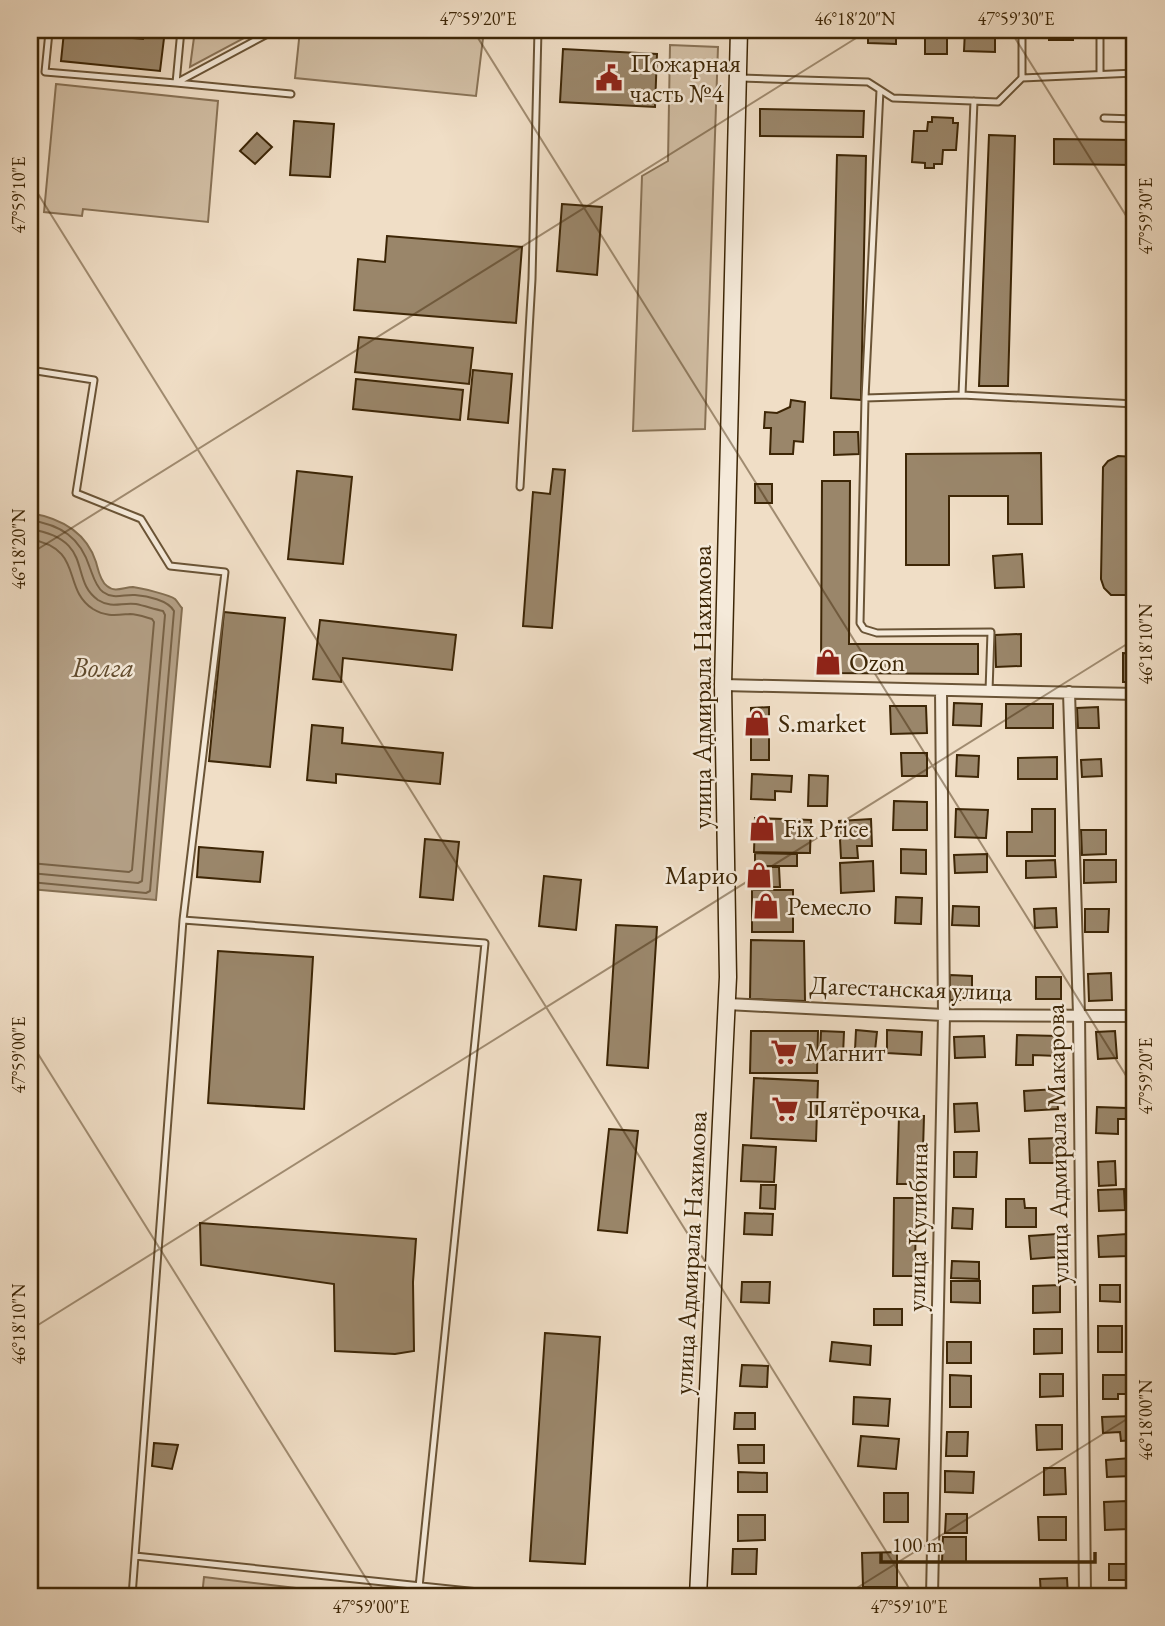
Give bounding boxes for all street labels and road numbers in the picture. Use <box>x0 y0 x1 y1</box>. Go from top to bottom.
street label: улица Адмирала Нахимова <box>685 544 719 829</box>
street label: Дагестанская улица <box>809 967 1014 1009</box>
street label: улица Адмирала Макарова <box>1038 1003 1076 1285</box>
street label: улица Адмирала Нахимова <box>666 1110 714 1396</box>
street label: улица Кулибина <box>899 1142 935 1312</box>

